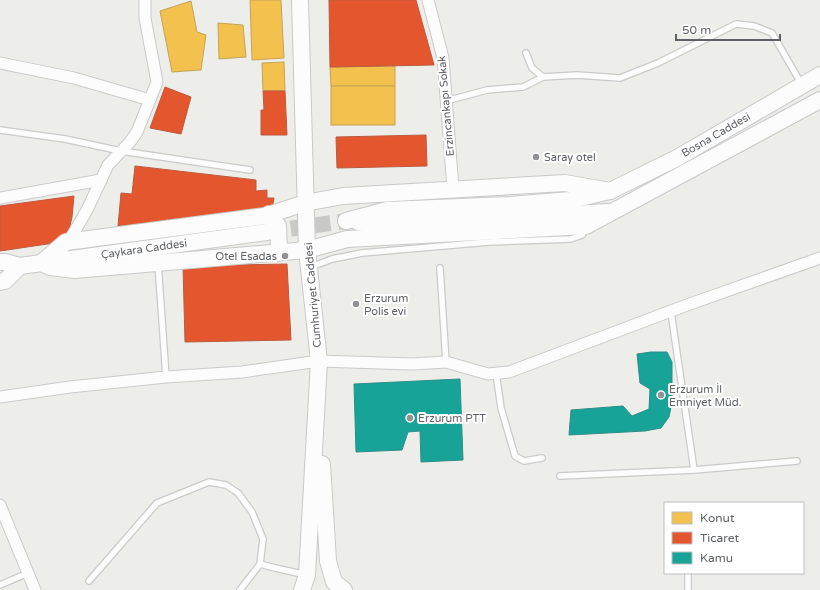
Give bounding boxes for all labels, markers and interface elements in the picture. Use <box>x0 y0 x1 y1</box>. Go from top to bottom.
scale bar <box>676 16 780 42</box>
text: 50 m <box>682 23 711 37</box>
street label: Erzincankapı Sokak <box>435 55 457 157</box>
street label: Bosna Caddesi <box>679 110 753 160</box>
place label: Saray otel <box>544 151 596 164</box>
marker: Saray otel <box>531 152 541 162</box>
street label: Çaykara Caddesi <box>100 237 188 261</box>
street label: Cumhuriyet Caddesi <box>302 242 324 348</box>
place label: Otel Esadas <box>215 250 277 263</box>
marker: Otel Esadas <box>280 251 290 261</box>
place label: Erzurum Polis evi <box>364 292 408 318</box>
marker: Erzurum Polis evi <box>351 299 361 309</box>
place label: Erzurum İl Emniyet Müd. <box>669 383 742 409</box>
marker: Erzurum İl Emniyet Müd. <box>656 390 666 400</box>
place label: Erzurum PTT <box>418 412 486 425</box>
marker: Erzurum PTT <box>405 413 415 423</box>
legend <box>664 502 804 574</box>
text: Konut <box>700 511 735 525</box>
text: Ticaret <box>700 531 740 545</box>
text: Kamu <box>700 551 733 565</box>

